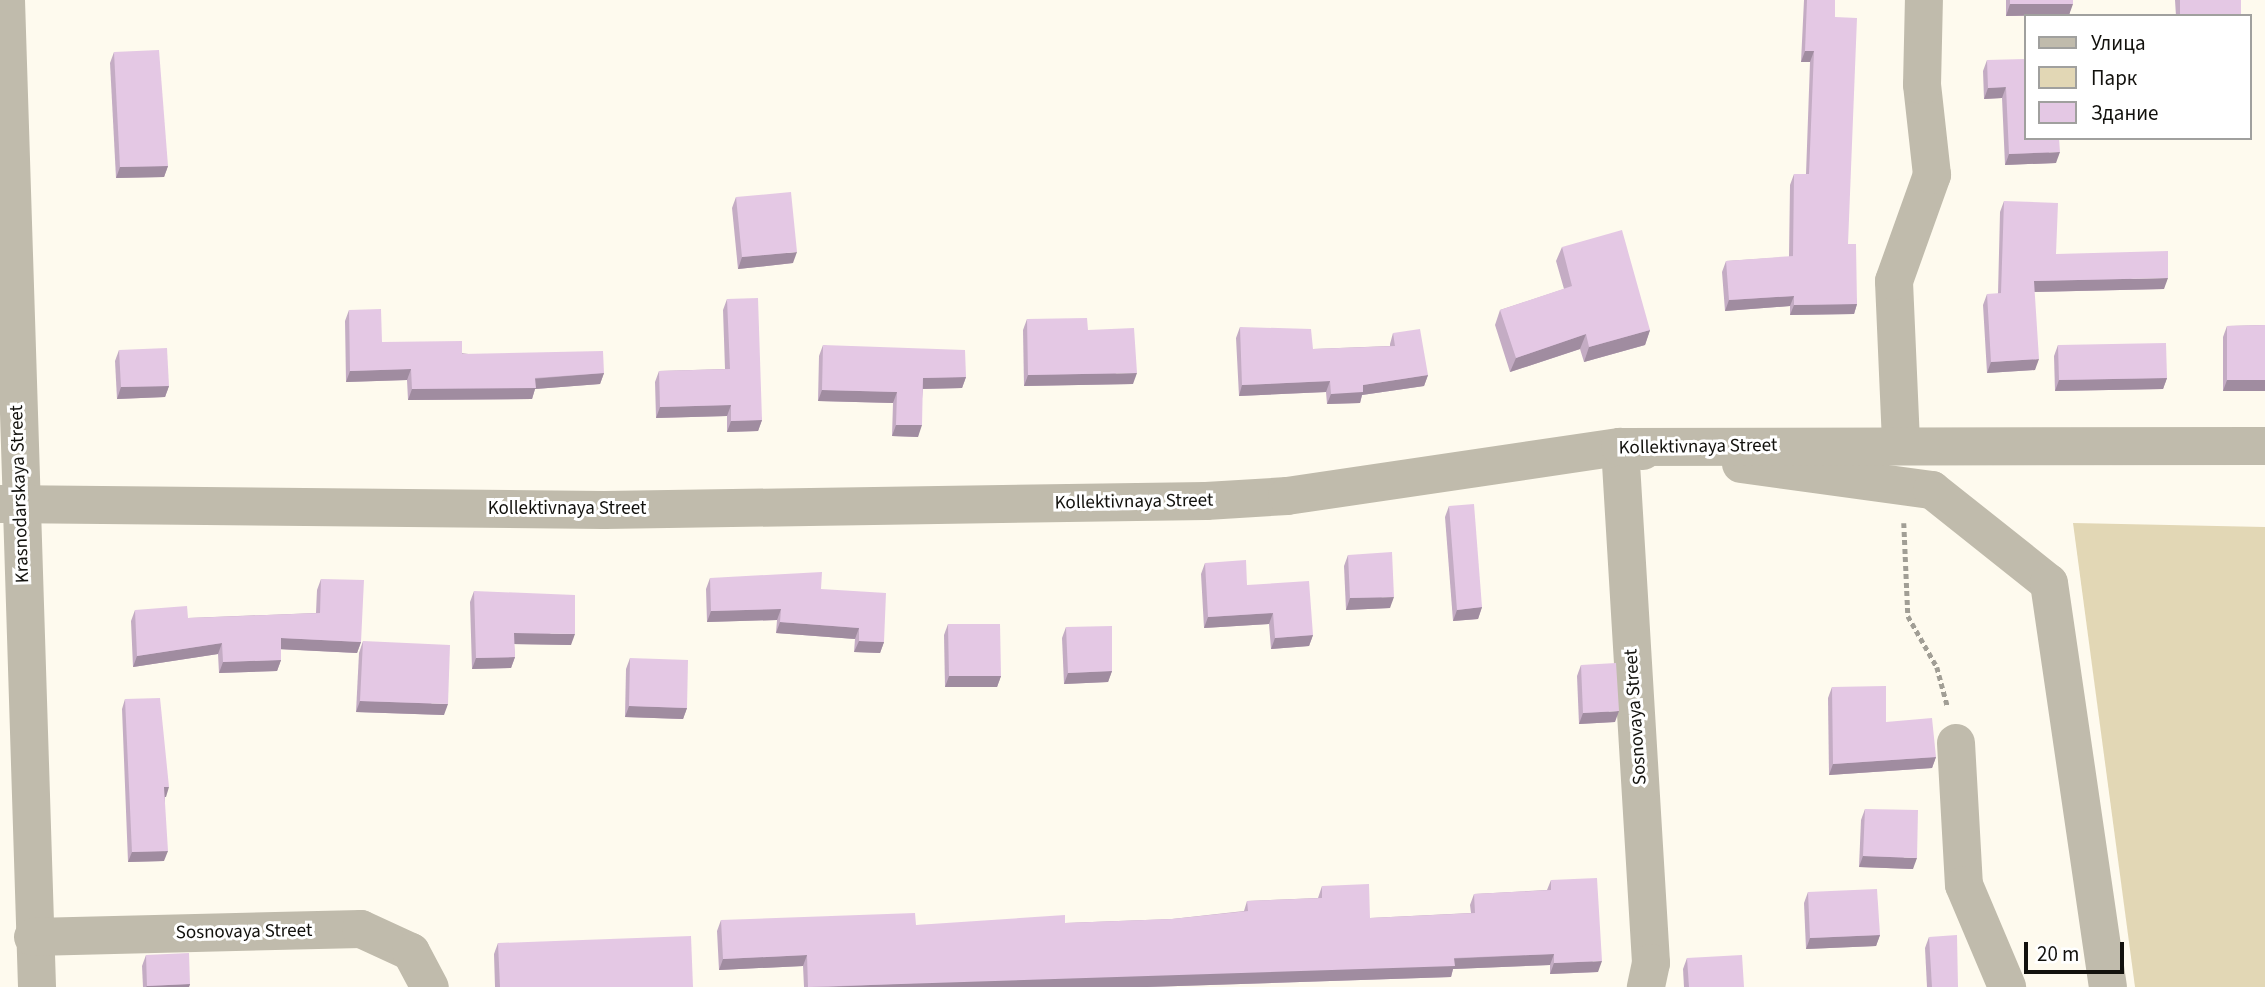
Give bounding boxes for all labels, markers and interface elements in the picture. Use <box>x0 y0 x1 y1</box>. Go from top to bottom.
legend <box>2024 14 2251 140</box>
text: Улица <box>2091 28 2146 58</box>
text: Парк <box>2091 63 2137 93</box>
text: Здание <box>2091 98 2159 128</box>
street label: Krasnodarskaya Street <box>5 405 35 583</box>
street label: Kollektivnaya Street <box>1618 434 1778 460</box>
street label: Kollektivnaya Street <box>1054 489 1214 515</box>
street label: Kollektivnaya Street <box>488 498 646 520</box>
street label: Sosnovaya Street <box>1620 648 1652 786</box>
street label: Sosnovaya Street <box>176 919 312 945</box>
scale bar <box>2027 928 2127 972</box>
text: 20 m <box>2037 939 2079 969</box>

